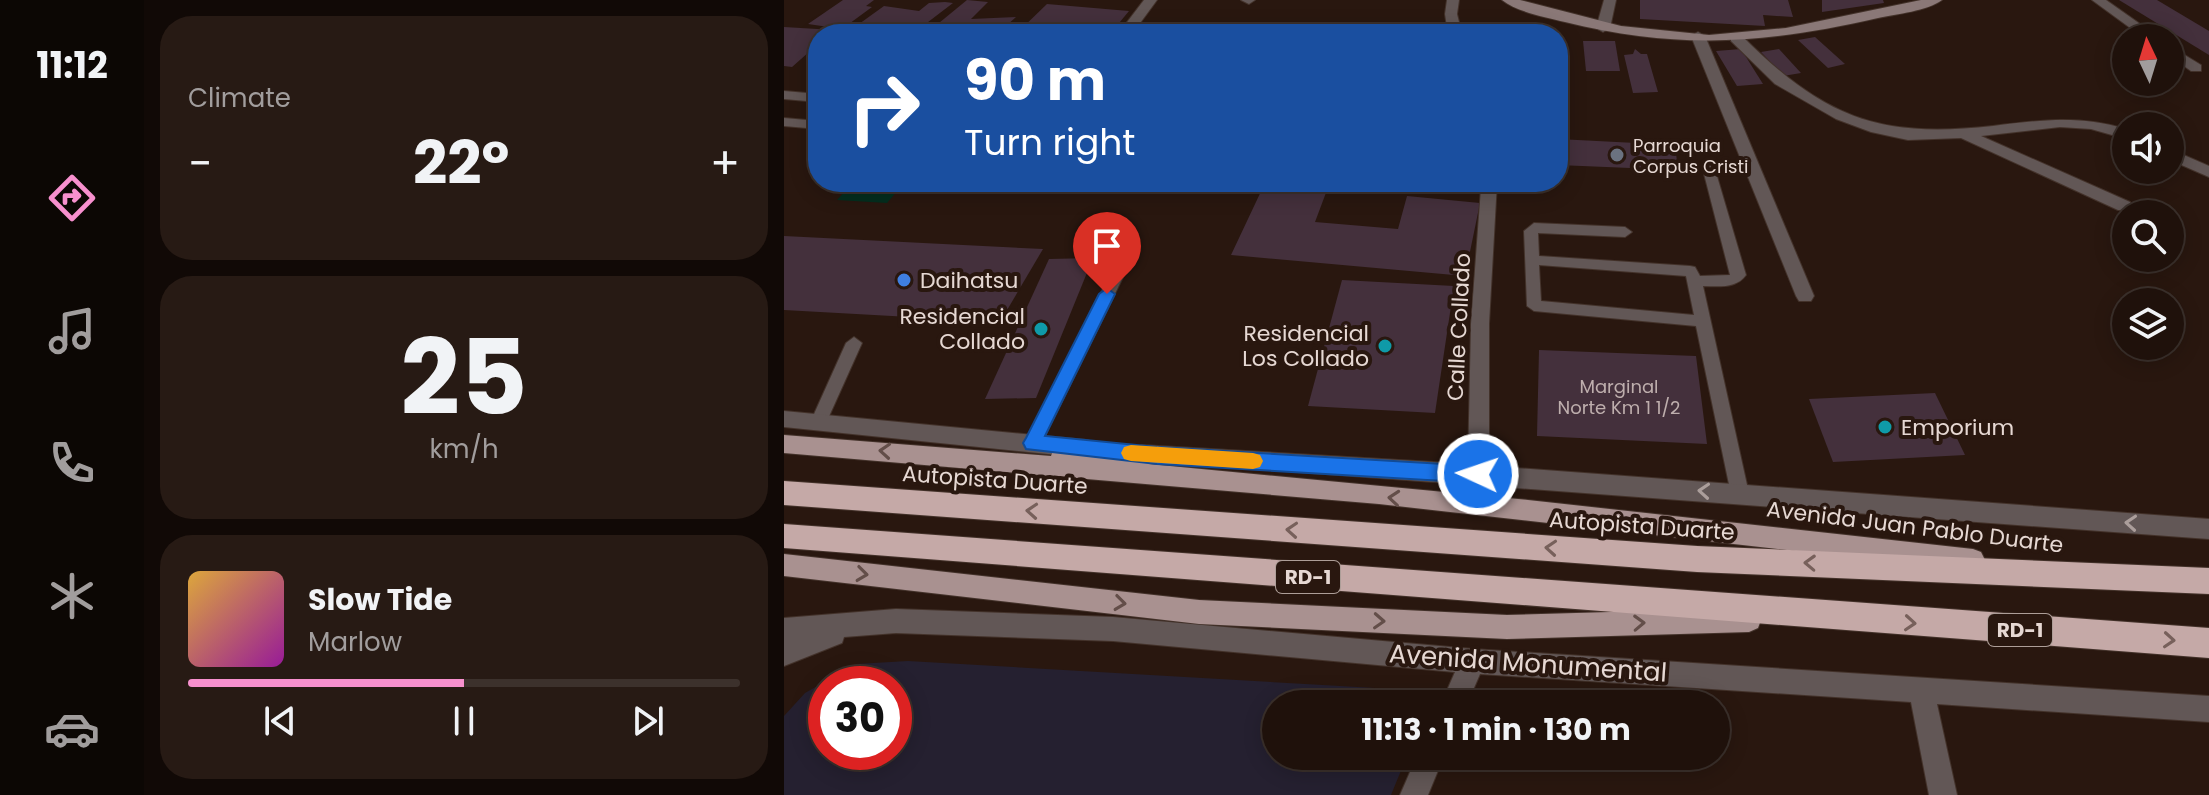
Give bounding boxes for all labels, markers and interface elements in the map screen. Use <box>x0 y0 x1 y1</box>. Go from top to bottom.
north arrow <box>2112 24 2184 96</box>
map controls <box>2112 24 2184 360</box>
text: 11:12 <box>36 40 108 91</box>
text: 90 m <box>964 41 1106 120</box>
icon: right <box>832 56 936 160</box>
text: Climate <box>188 80 291 116</box>
button: sound <box>2112 112 2184 184</box>
text: Turn right <box>964 117 1135 168</box>
text: 22° <box>413 121 509 205</box>
text: − <box>188 133 212 194</box>
text: + <box>710 133 740 194</box>
place label: Parroquia Corpus Cristi <box>1633 133 1748 179</box>
marker: Parroquia Corpus Cristi <box>1608 146 1626 164</box>
icon: directions <box>44 170 100 226</box>
button: search <box>2112 200 2184 272</box>
pin <box>1073 212 1141 294</box>
icon: arrive <box>1085 224 1129 268</box>
street label: Calle Collado <box>1440 252 1478 402</box>
place label: Daihatsu <box>920 265 1018 296</box>
marker: Daihatsu <box>895 271 913 289</box>
button: layers <box>2112 288 2184 360</box>
place label: Residencial Collado <box>899 301 1025 357</box>
icon: music <box>44 303 100 359</box>
text: 25 <box>401 305 527 450</box>
place label: Residencial Los Collado <box>1242 318 1369 374</box>
marker: Residencial Collado <box>1032 320 1050 338</box>
marker: Residencial Los Collado <box>1376 337 1394 355</box>
house number: Marginal Norte Km 1 1/2 <box>1558 374 1680 420</box>
place label: Emporium <box>1901 412 2014 443</box>
marker: Emporium <box>1876 418 1894 436</box>
text: km/h <box>429 431 499 467</box>
position arrow <box>1436 432 1520 516</box>
icon: phone <box>44 435 100 491</box>
one-way arrow <box>878 443 891 460</box>
street label: Autopista Duarte <box>901 458 1089 502</box>
one-way arrow <box>1697 483 1710 500</box>
one-way arrow <box>1387 489 1400 506</box>
street label: Avenida Juan Pablo Duarte <box>1765 493 2065 561</box>
one-way arrow <box>1025 503 1038 520</box>
street label: Autopista Duarte <box>1548 504 1736 548</box>
one-way arrow <box>2124 515 2137 532</box>
one-way arrow <box>1285 522 1298 539</box>
one-way arrow <box>1544 540 1557 557</box>
one-way arrow <box>1803 555 1816 572</box>
road number: RD-1 <box>1276 561 1340 593</box>
one-way arrow <box>855 565 868 582</box>
icon: climate <box>44 568 100 624</box>
text: Slow Tide <box>308 578 452 621</box>
one-way arrow <box>1114 595 1127 612</box>
one-way arrow <box>1373 612 1386 629</box>
one-way arrow <box>1904 614 1917 631</box>
road number: RD-1 <box>1988 614 2052 646</box>
one-way arrow <box>1633 615 1646 632</box>
text: Marlow <box>308 624 402 660</box>
one-way arrow <box>2163 631 2176 648</box>
street label: Avenida Monumental <box>1388 635 1668 691</box>
speed limit sign: 30 <box>808 666 912 770</box>
icon: previous <box>258 699 302 743</box>
icon: pause <box>442 699 486 743</box>
icon: next <box>626 699 670 743</box>
icon: car <box>44 701 100 757</box>
text: 11:13 · 1 min · 130 m <box>1361 708 1631 751</box>

